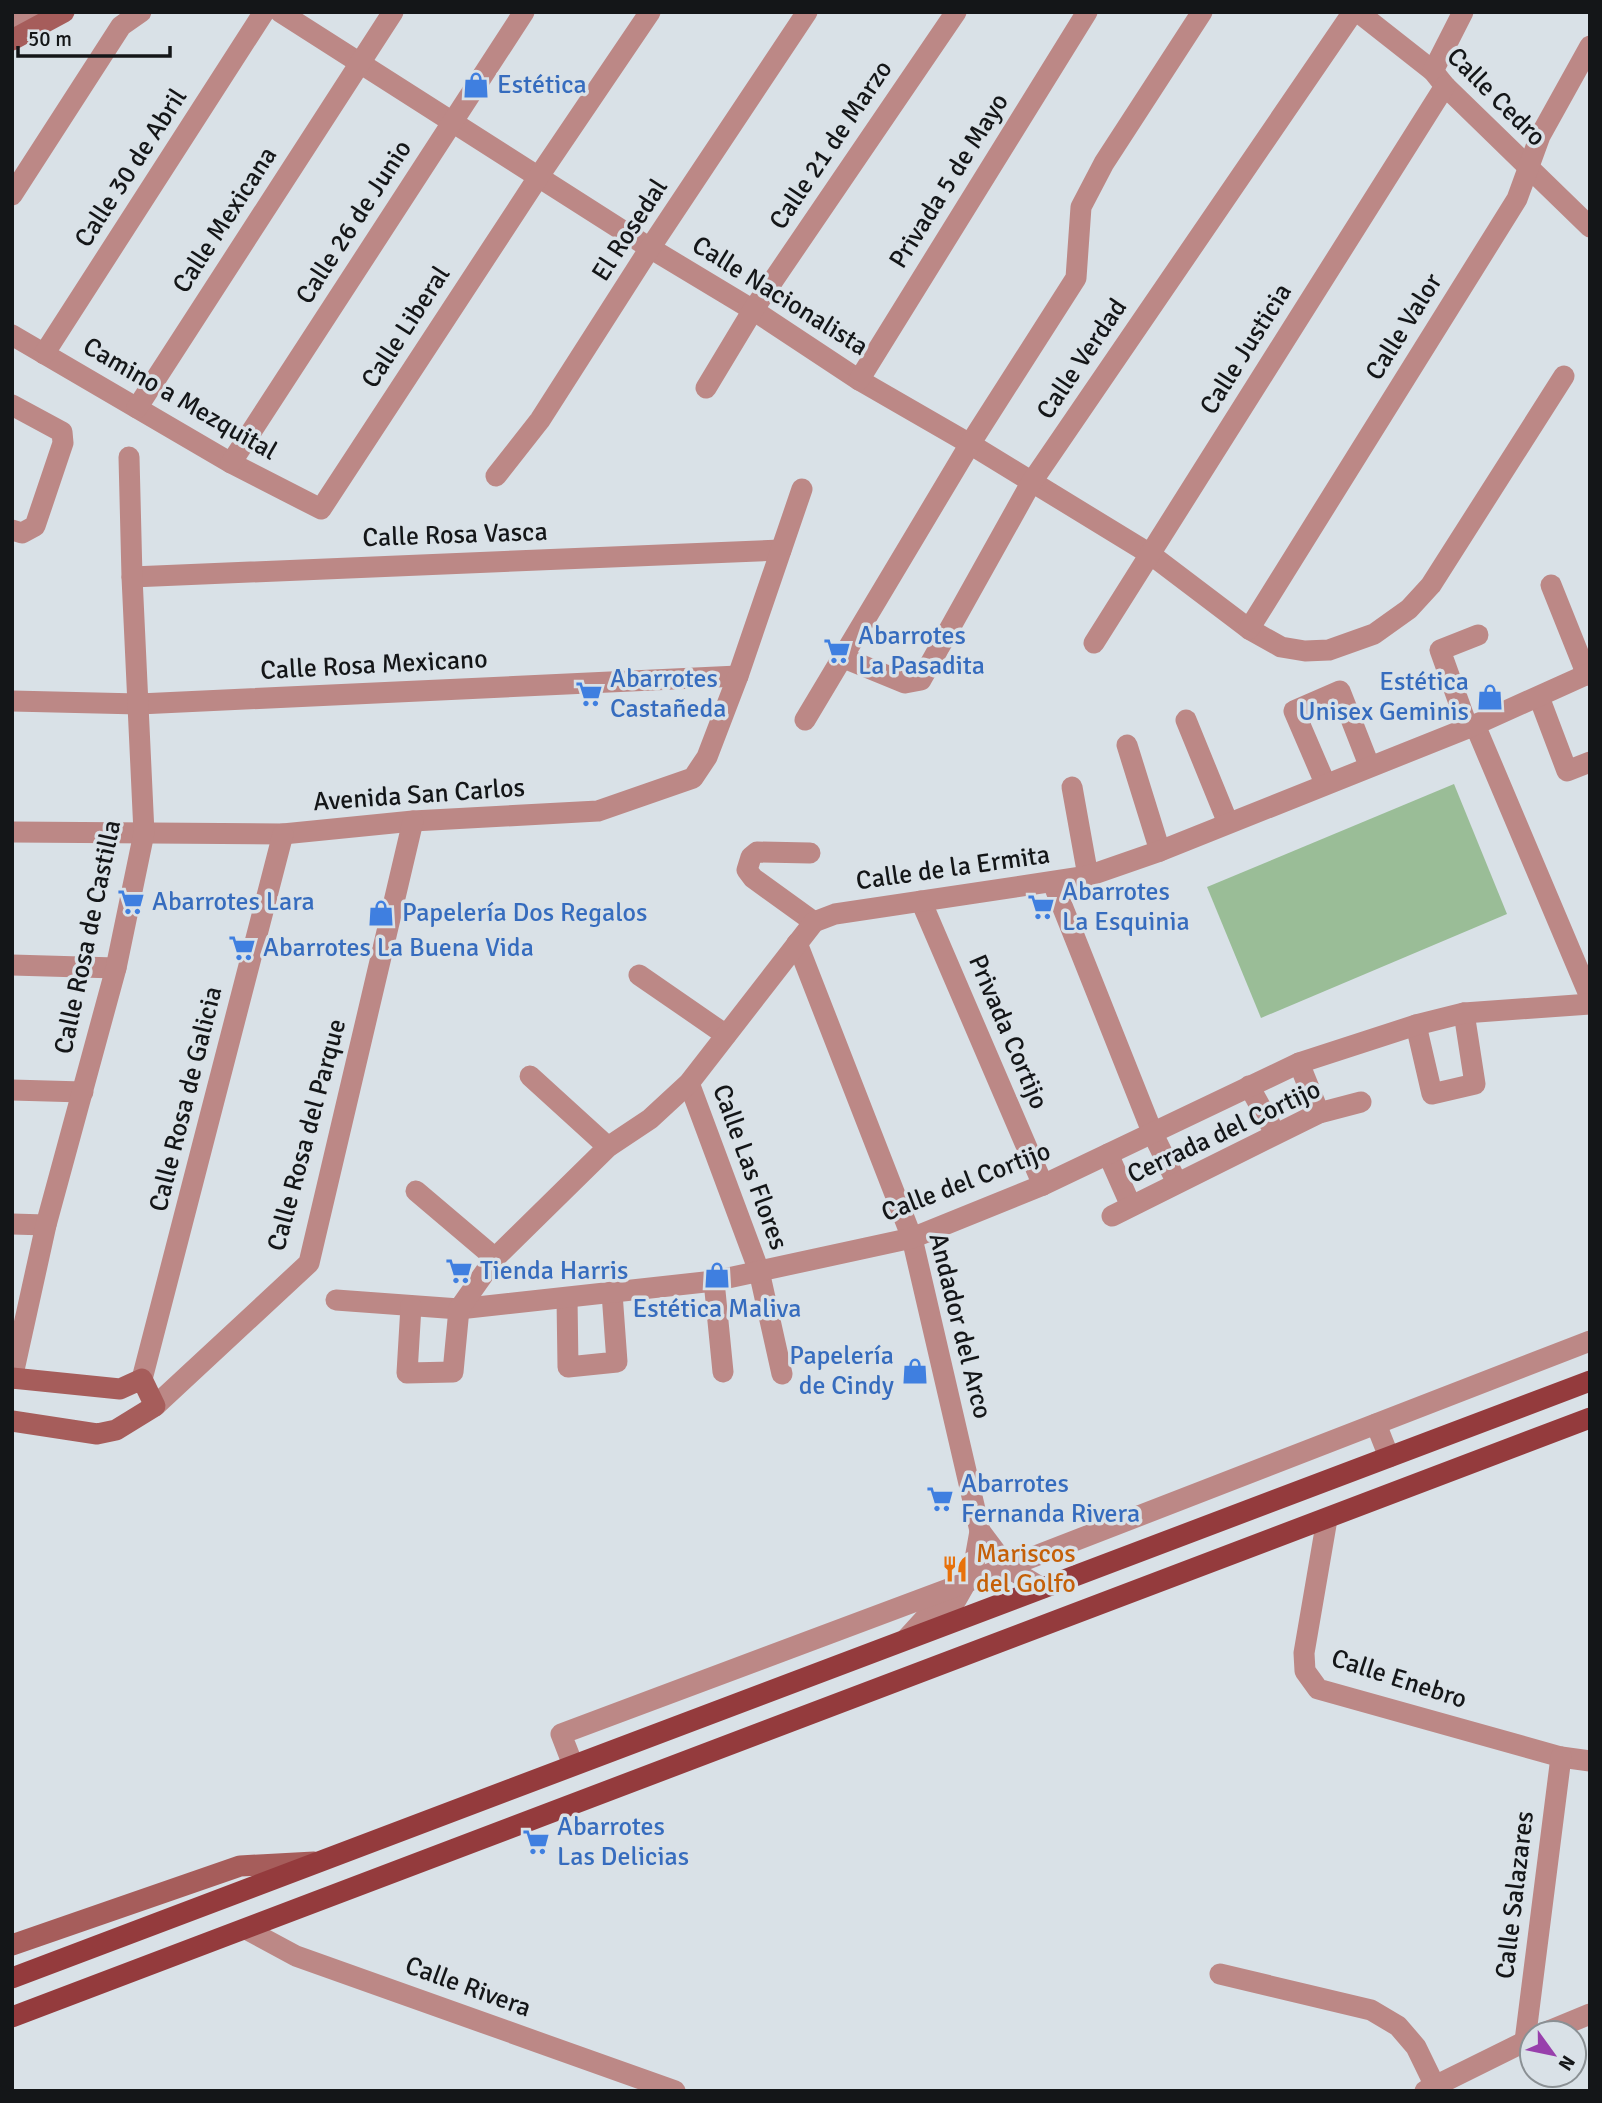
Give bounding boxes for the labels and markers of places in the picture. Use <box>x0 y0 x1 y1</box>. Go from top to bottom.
place label: Estética <box>497 69 587 101</box>
shop icon: Estética <box>461 70 491 100</box>
place label: Abarrotes La Pasadita <box>858 620 985 682</box>
supermarket icon: Abarrotes La Pasadita <box>822 636 852 666</box>
place label: Abarrotes Castañeda <box>610 663 727 725</box>
place label: Estética Unisex Geminis <box>1298 666 1469 728</box>
supermarket icon: Abarrotes Castañeda <box>574 679 604 709</box>
shop icon: Estética Unisex Geminis <box>1475 682 1505 712</box>
place label: Abarrotes La Esquinia <box>1062 876 1190 938</box>
place label: Abarrotes Lara <box>152 886 315 918</box>
supermarket icon: Abarrotes Lara <box>116 887 146 917</box>
supermarket icon: Abarrotes La Esquinia <box>1026 892 1056 922</box>
place label: Papelería Dos Regalos <box>402 897 647 929</box>
shop icon: Papelería Dos Regalos <box>366 898 396 928</box>
place label: Abarrotes La Buena Vida <box>263 932 534 964</box>
supermarket icon: Abarrotes La Buena Vida <box>227 933 257 963</box>
place label: Tienda Harris <box>480 1255 628 1287</box>
supermarket icon: Tienda Harris <box>444 1256 474 1286</box>
shop icon: Estética Maliva <box>702 1260 732 1290</box>
place label: Estética Maliva <box>633 1293 801 1325</box>
place label: Papelería de Cindy <box>789 1340 894 1402</box>
shop icon: Papelería de Cindy <box>900 1356 930 1386</box>
place label: Abarrotes Fernanda Rivera <box>961 1468 1140 1530</box>
supermarket icon: Abarrotes Fernanda Rivera <box>925 1484 955 1514</box>
place label: Mariscos del Golfo <box>976 1538 1076 1600</box>
restaurant icon: Mariscos del Golfo <box>940 1554 970 1584</box>
place label: Abarrotes Las Delicias <box>557 1811 689 1873</box>
supermarket icon: Abarrotes Las Delicias <box>521 1827 551 1857</box>

